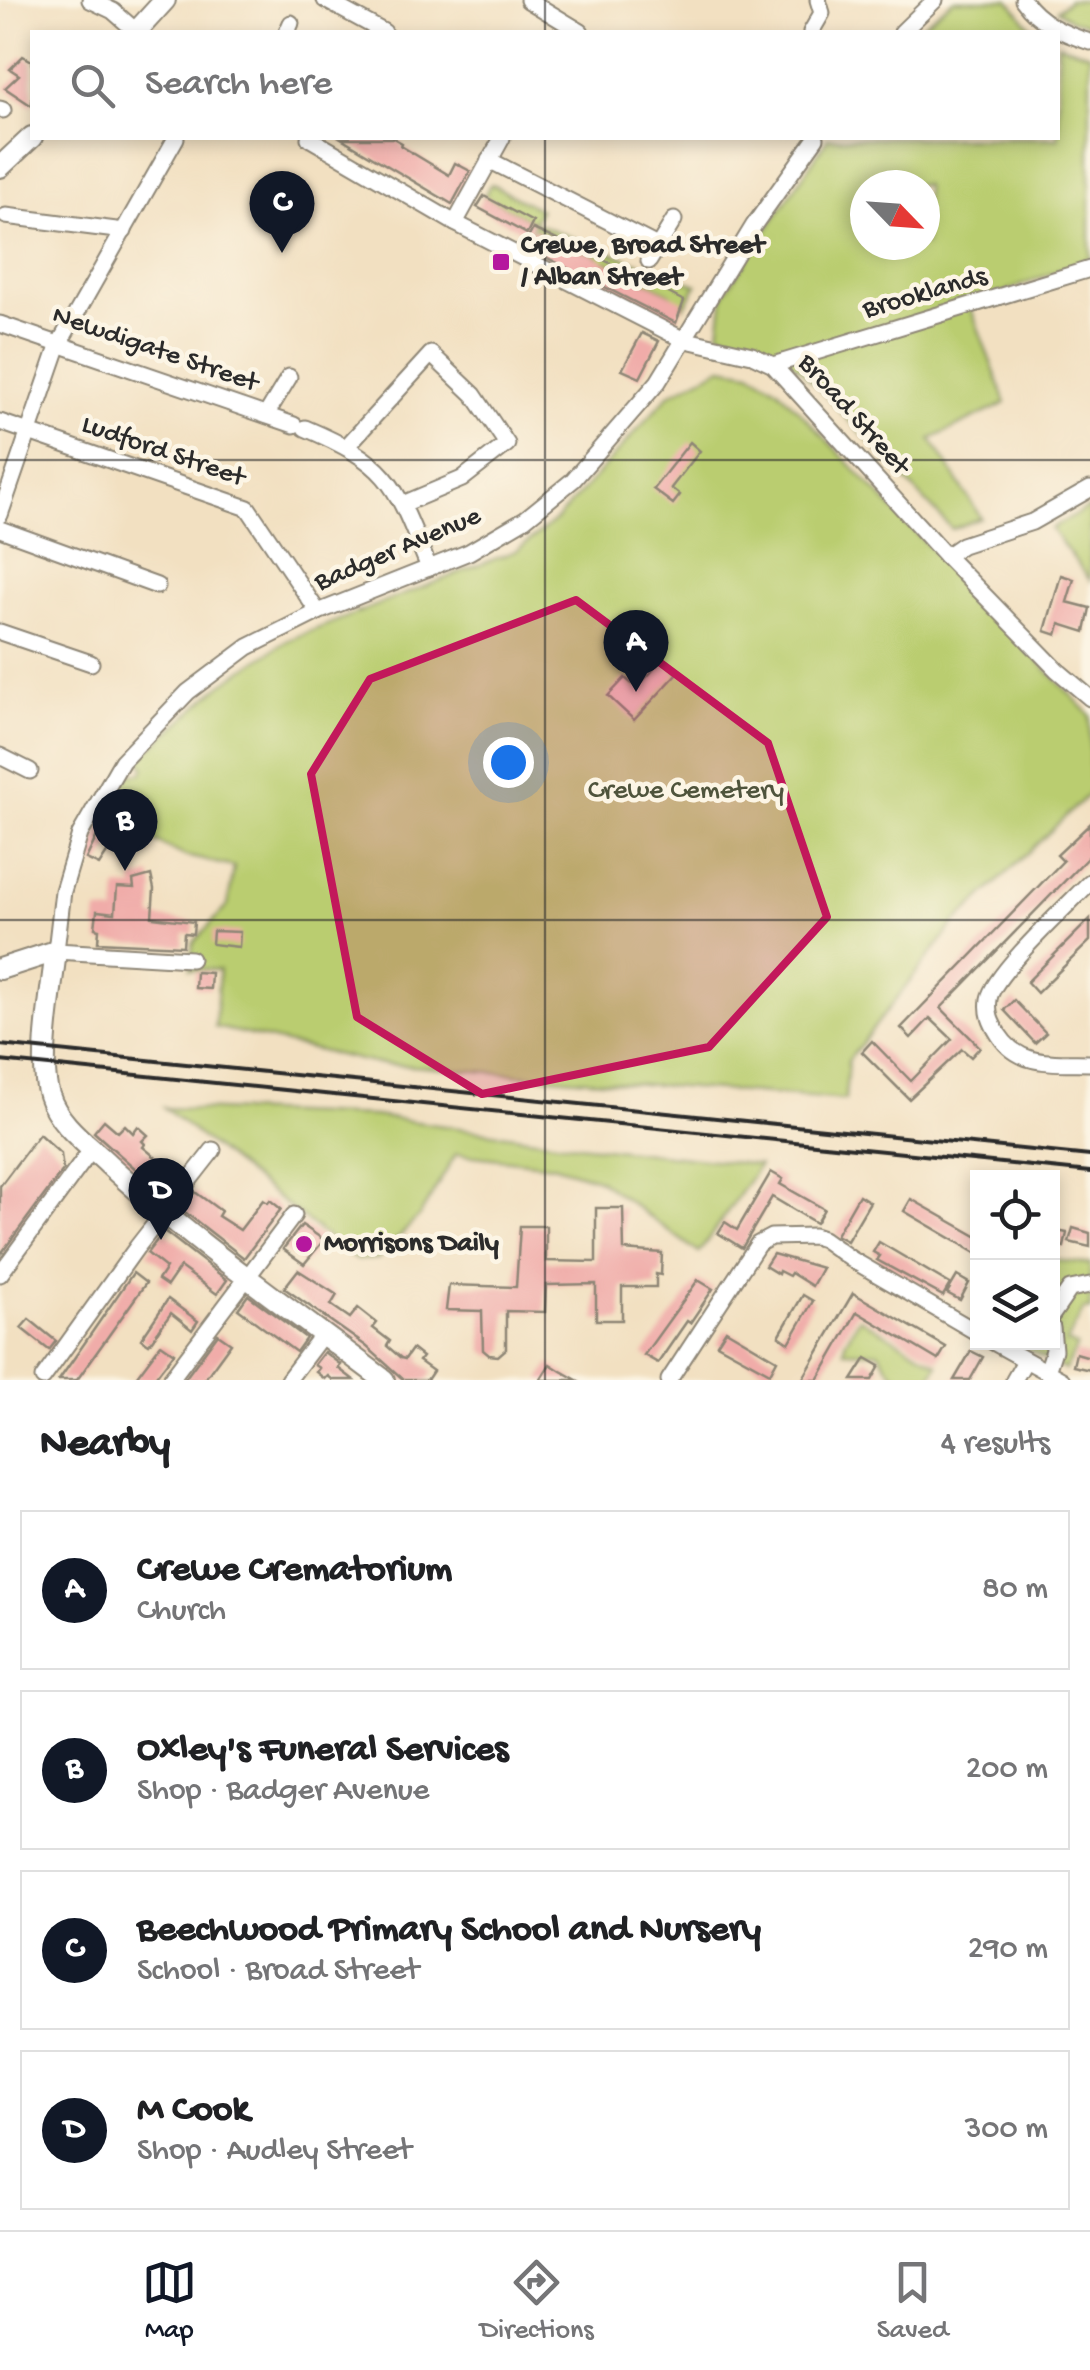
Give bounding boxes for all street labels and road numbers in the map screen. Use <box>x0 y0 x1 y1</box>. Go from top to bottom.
street label: Brooklands <box>858 260 991 328</box>
street label: Newdigate Street <box>48 299 265 402</box>
street label: Broad Street <box>789 347 918 484</box>
street label: Ludford Street <box>77 409 251 496</box>
street label: Badger Avenue <box>309 500 487 600</box>

